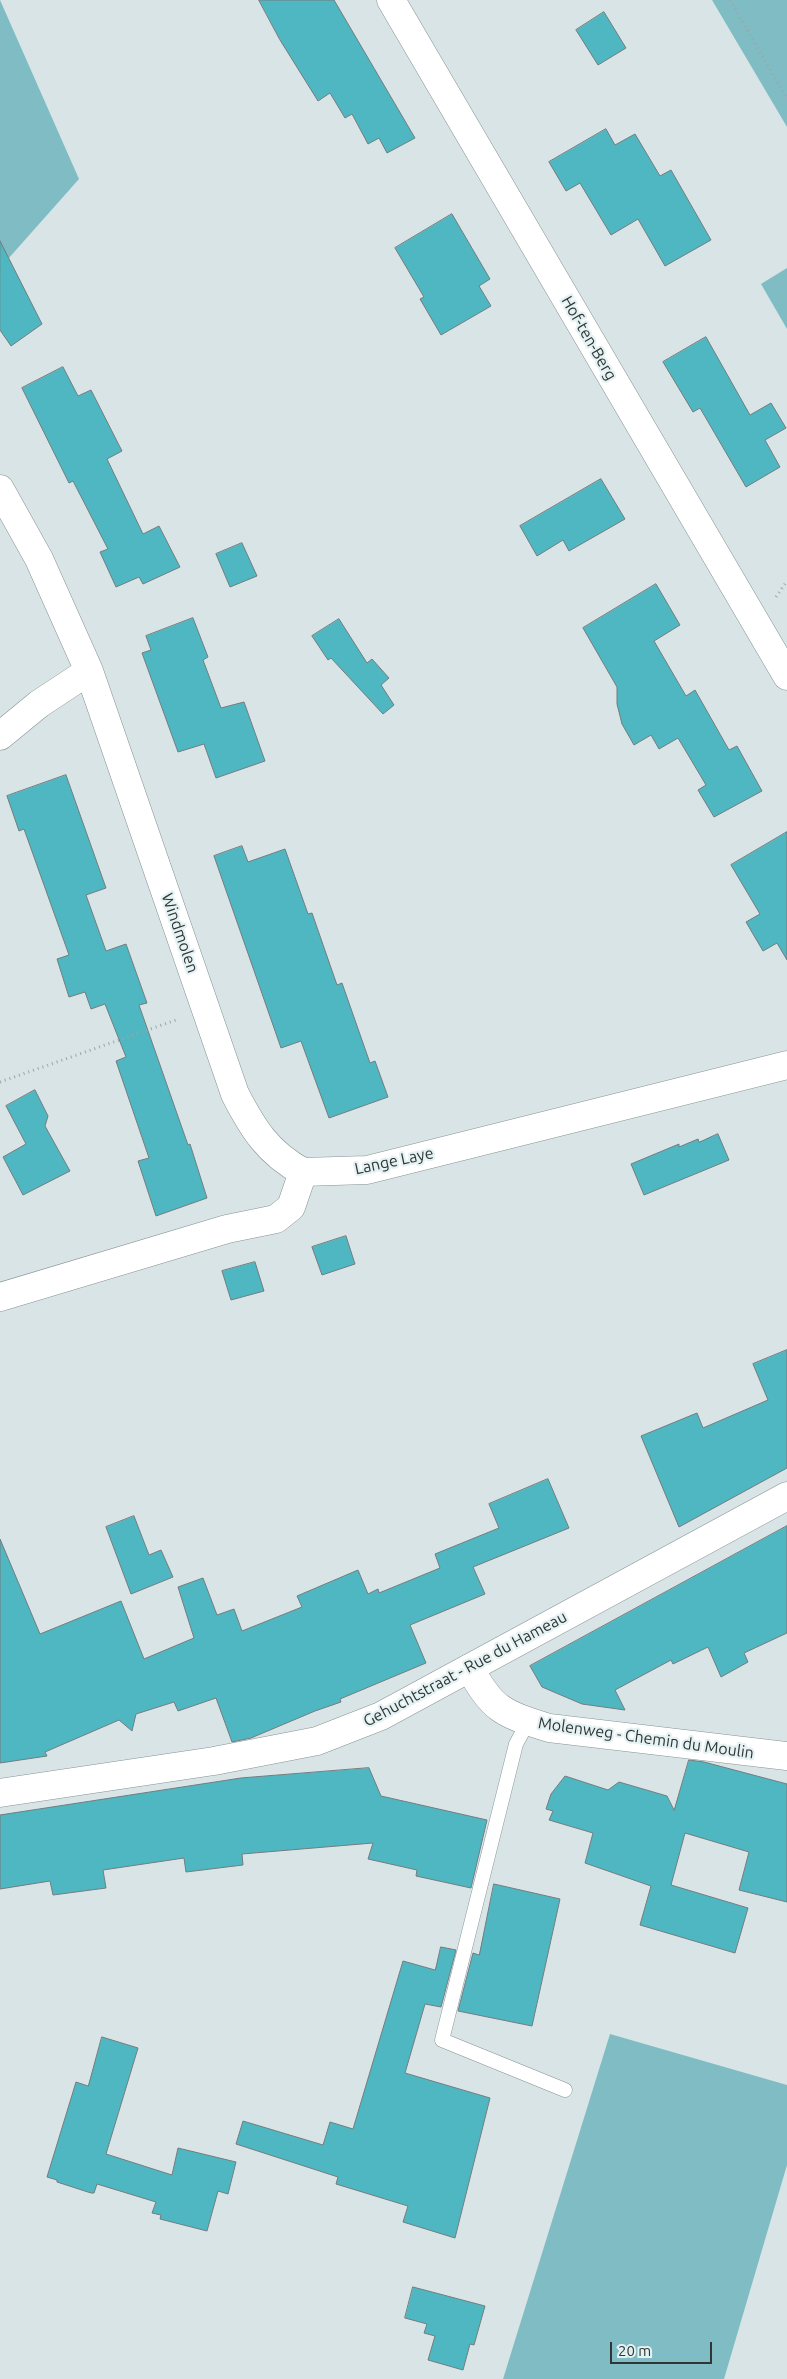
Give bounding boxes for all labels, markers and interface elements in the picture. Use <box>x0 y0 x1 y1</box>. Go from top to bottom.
street label: Hof-ten-Berg <box>557 293 621 383</box>
street label: Windmolen <box>157 891 203 975</box>
street label: Lange Laye <box>353 1143 435 1179</box>
street label: Gehuchtstraat - Rue du Hameau <box>360 1607 570 1731</box>
street label: Molenweg - Chemin du Moulin <box>537 1713 755 1763</box>
scale bar <box>612 2332 714 2364</box>
text: 20 m <box>618 2342 651 2359</box>

